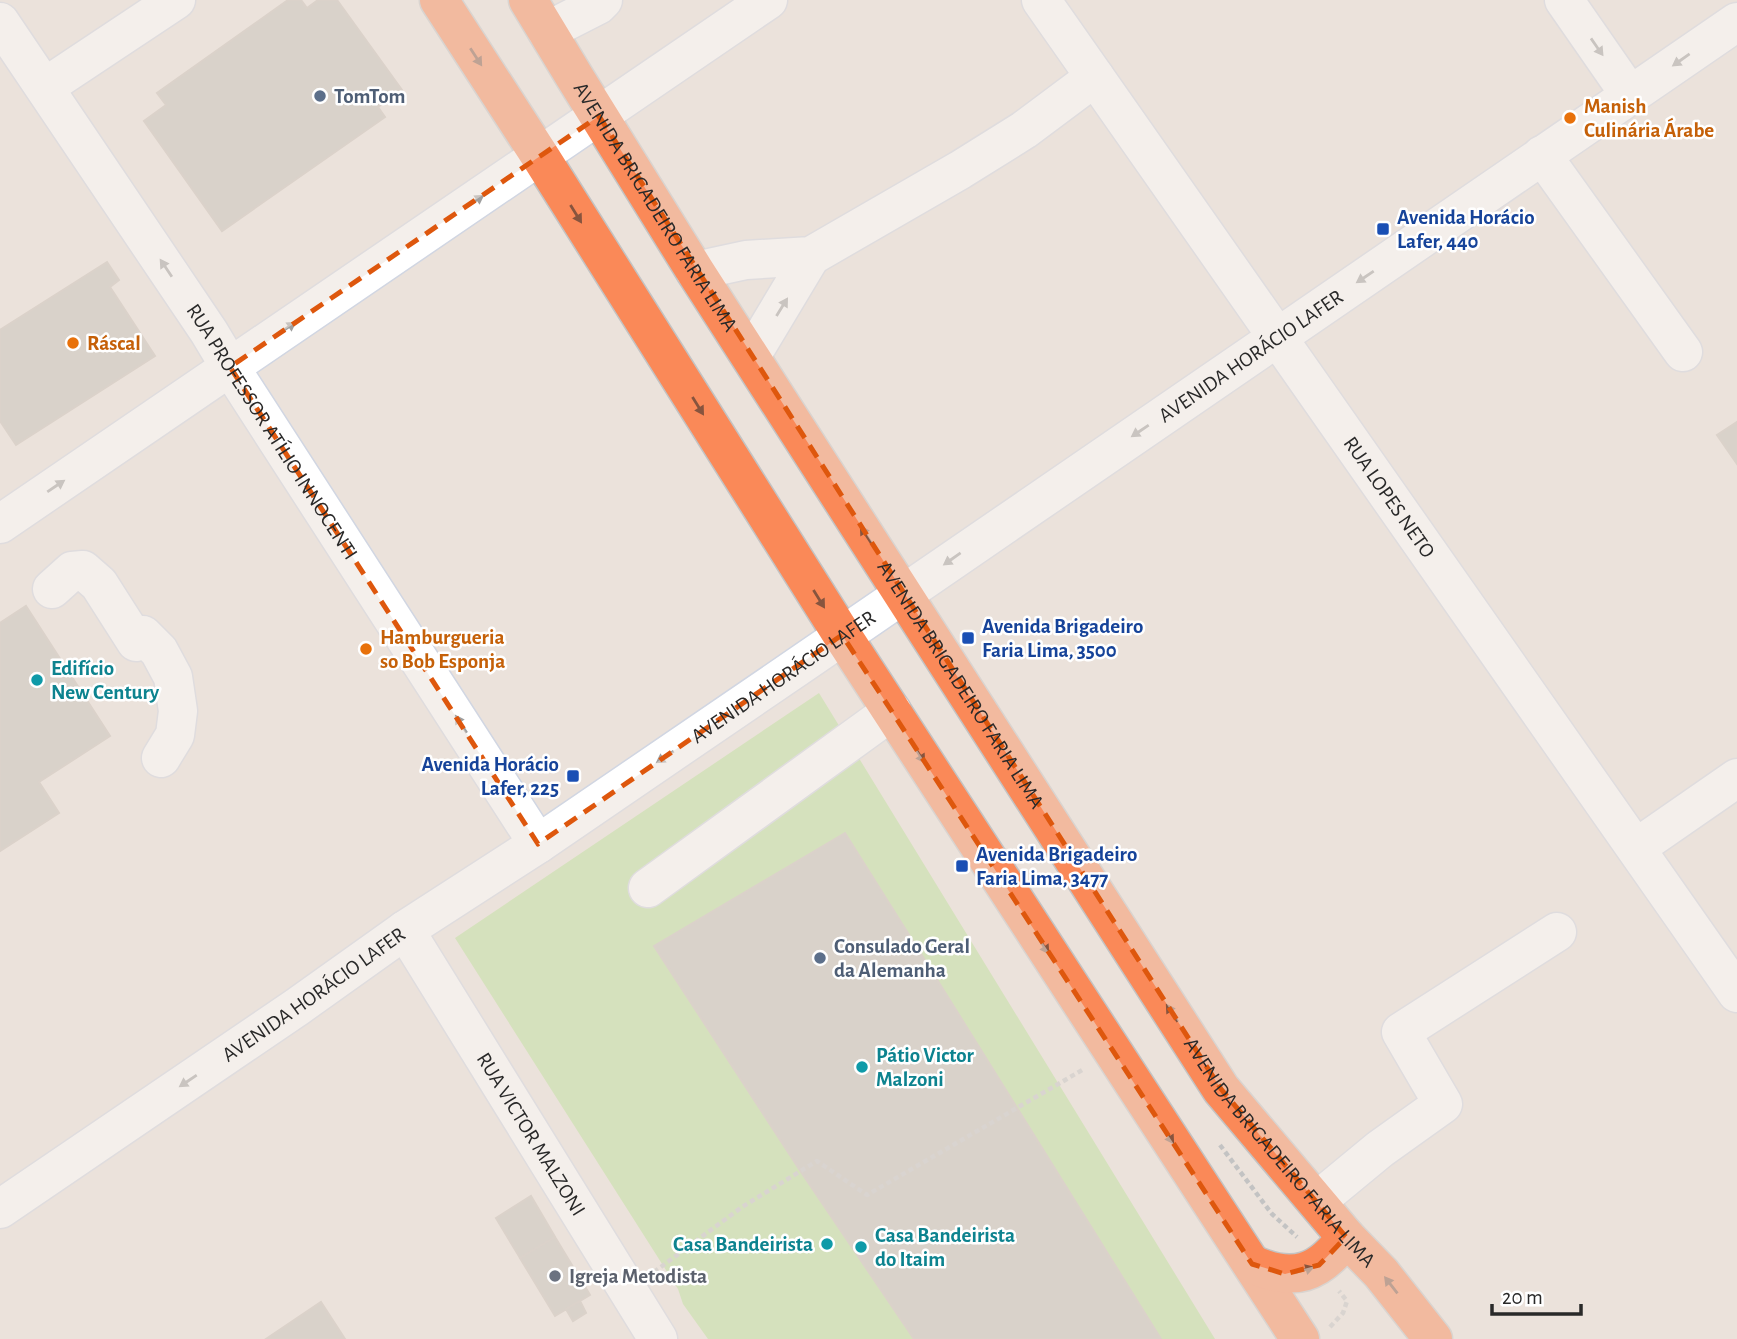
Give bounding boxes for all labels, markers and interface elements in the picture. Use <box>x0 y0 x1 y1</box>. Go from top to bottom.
one-way arrow <box>1590 38 1603 57</box>
one-way arrow <box>470 48 483 67</box>
one-way arrow <box>1672 53 1690 67</box>
street label: AVENIDA BRIGADEIRO FARIA LIMA <box>570 78 741 335</box>
place label: TomTom <box>334 86 406 107</box>
marker: TomTom <box>312 88 328 104</box>
place label: Manish Culinária Árabe <box>1584 96 1714 141</box>
marker: Manish Culinária Árabe <box>1562 110 1578 126</box>
one-way arrow <box>466 194 484 208</box>
one-way arrow <box>570 204 583 224</box>
place label: Avenida Horácio Lafer, 440 <box>1397 207 1535 252</box>
marker: Avenida Horácio Lafer, 440 <box>1375 221 1391 237</box>
one-way arrow <box>160 258 173 278</box>
one-way arrow <box>1356 270 1374 284</box>
street label: AVENIDA HORÁCIO LAFER <box>1155 285 1347 426</box>
one-way arrow <box>775 297 788 316</box>
street label: RUA PROFESSOR ATÍLIO INNOCENTI <box>183 300 362 563</box>
one-way arrow <box>277 322 296 335</box>
place label: Ráscal <box>87 333 141 354</box>
marker: Ráscal <box>65 335 81 351</box>
one-way arrow <box>691 397 704 416</box>
one-way arrow <box>1131 424 1149 438</box>
street label: RUA LOPES NETO <box>1340 433 1439 562</box>
one-way arrow <box>47 480 66 493</box>
one-way arrow <box>860 526 873 545</box>
one-way arrow <box>943 552 961 566</box>
street label: AVENIDA BRIGADEIRO FARIA LIMA <box>874 557 1048 812</box>
one-way arrow <box>813 589 826 608</box>
street label: AVENIDA HORÁCIO LAFER <box>687 606 879 747</box>
place label: Avenida Brigadeiro Faria Lima, 3500 <box>982 616 1143 661</box>
place label: Hamburgueria so Bob Esponja <box>380 627 505 672</box>
marker: Avenida Brigadeiro Faria Lima, 3500 <box>960 630 976 646</box>
marker: Hamburgueria so Bob Esponja <box>358 641 374 657</box>
place label: Edifício New Century <box>51 658 160 703</box>
marker: Edifício New Century <box>29 672 45 688</box>
one-way arrow <box>454 715 467 734</box>
one-way arrow <box>913 744 926 764</box>
one-way arrow <box>656 750 674 764</box>
place label: Avenida Horácio Lafer, 225 <box>421 754 559 799</box>
marker: Avenida Horácio Lafer, 225 <box>565 768 581 784</box>
place label: Avenida Brigadeiro Faria Lima, 3477 <box>976 844 1137 889</box>
marker: Avenida Brigadeiro Faria Lima, 3477 <box>954 858 970 874</box>
street label: AVENIDA HORÁCIO LAFER <box>218 923 409 1065</box>
place label: Consulado Geral da Alemanha <box>834 936 970 981</box>
one-way arrow <box>1036 936 1050 954</box>
marker: Consulado Geral da Alemanha <box>812 950 828 966</box>
one-way arrow <box>1166 1003 1179 1023</box>
street label: AVENIDA BRIGADEIRO FARIA LIMA <box>1180 1034 1380 1271</box>
place label: Pátio Victor Malzoni <box>876 1045 974 1090</box>
street label: RUA VICTOR MALZONI <box>473 1049 590 1219</box>
marker: Pátio Victor Malzoni <box>854 1059 870 1075</box>
one-way arrow <box>179 1074 197 1088</box>
one-way arrow <box>1161 1126 1175 1144</box>
place label: Casa Bandeirista do Itaim <box>875 1225 1015 1270</box>
place label: Casa Bandeirista <box>673 1234 813 1255</box>
marker: Casa Bandeirista <box>819 1236 835 1252</box>
marker: Casa Bandeirista do Itaim <box>853 1239 869 1255</box>
one-way arrow <box>1294 1264 1316 1275</box>
place label: Igreja Metodista <box>569 1266 707 1287</box>
marker: Igreja Metodista <box>547 1268 563 1284</box>
scale bar <box>1492 1272 1581 1316</box>
one-way arrow <box>1384 1277 1399 1294</box>
text: 20 m <box>1502 1287 1543 1308</box>

